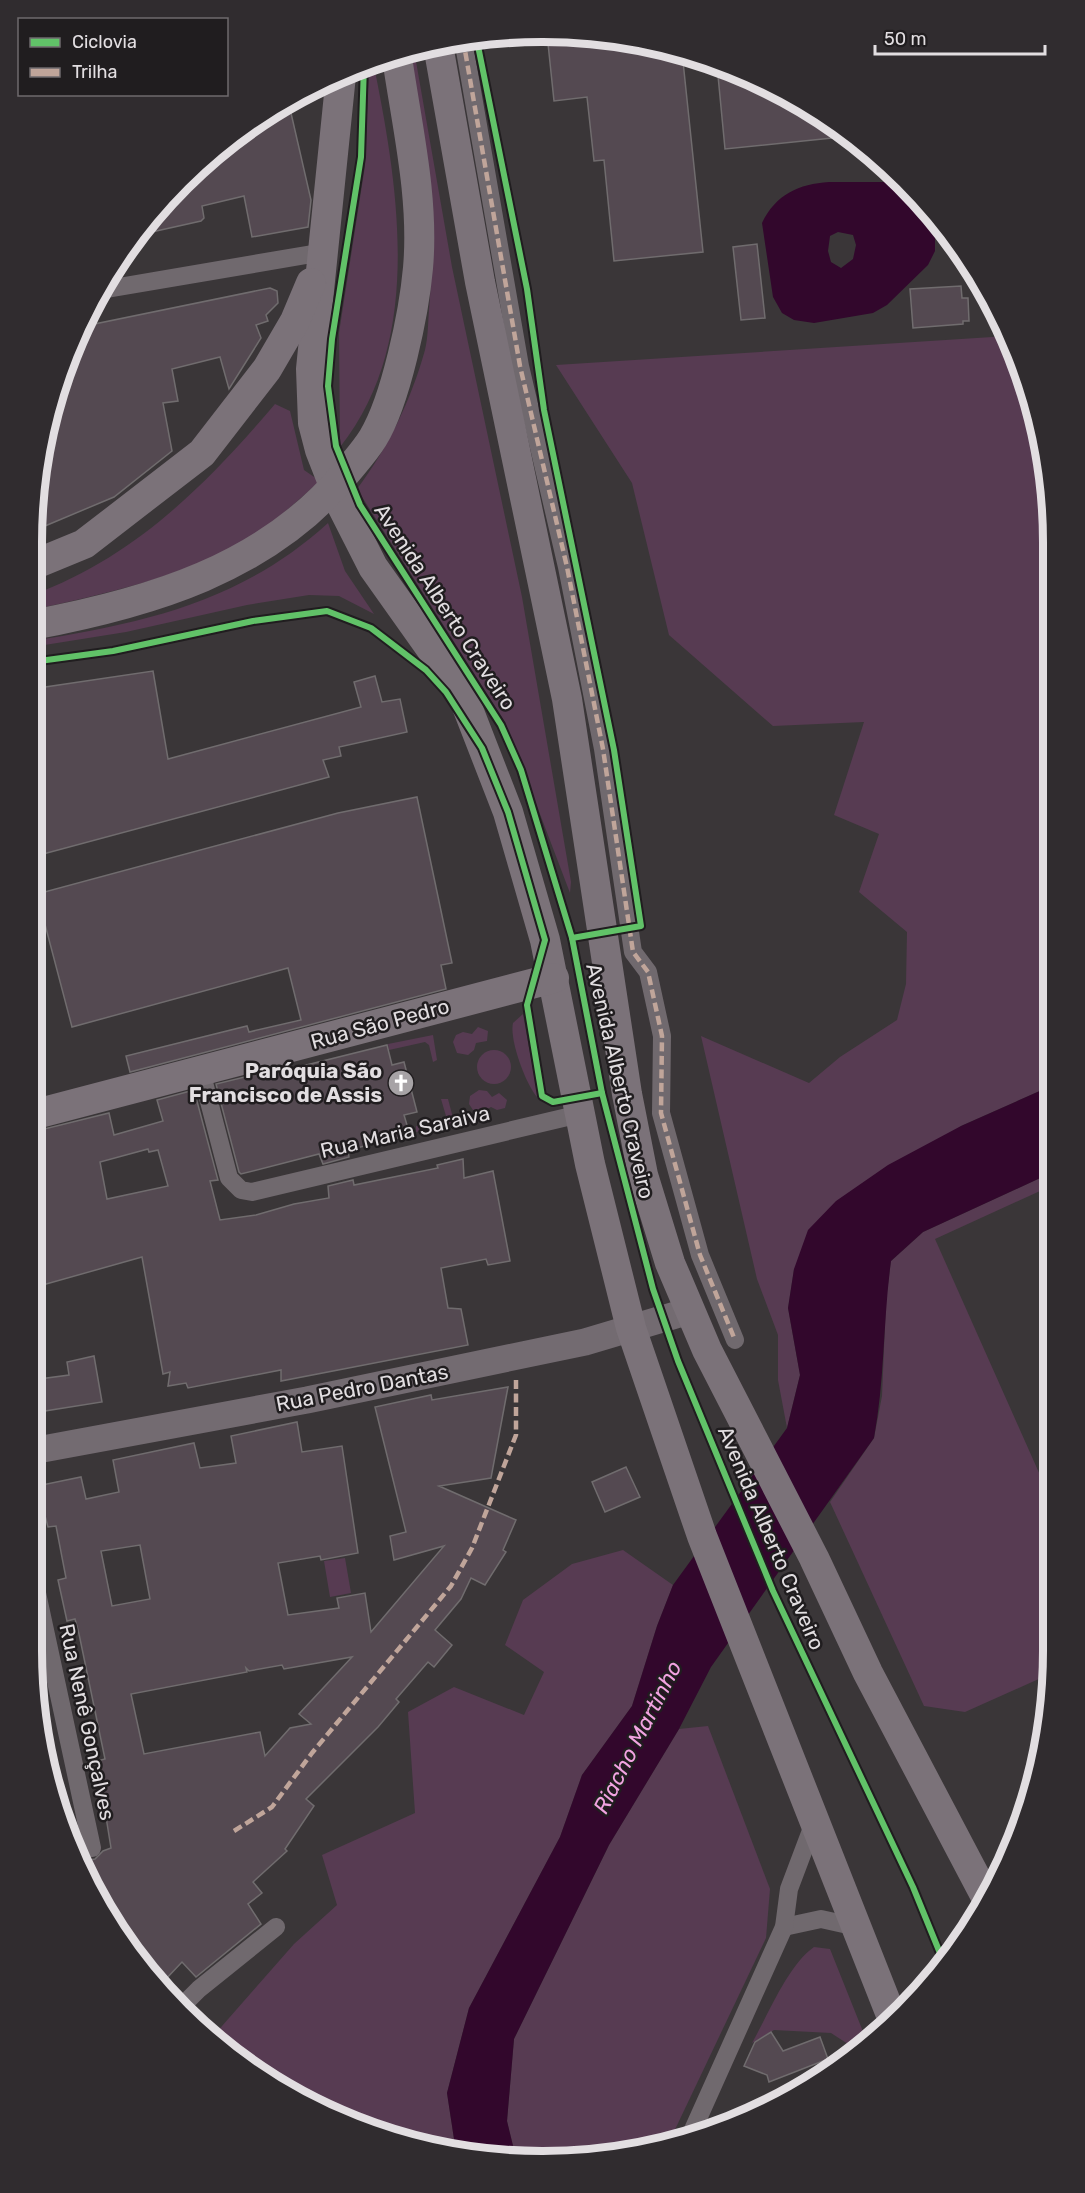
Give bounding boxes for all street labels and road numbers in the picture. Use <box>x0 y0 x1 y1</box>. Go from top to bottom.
street label: Avenida Alberto Craveiro <box>369 499 521 715</box>
street label: Avenida Alberto Craveiro <box>581 961 660 1201</box>
street label: Rua São Pedro <box>308 993 452 1054</box>
street label: Rua Maria Saraiva <box>318 1100 492 1163</box>
street label: Rua Pedro Dantas <box>274 1359 450 1416</box>
street label: Avenida Alberto Craveiro <box>713 1422 830 1654</box>
street label: Rua Nenê Gonçalves <box>54 1621 121 1822</box>

